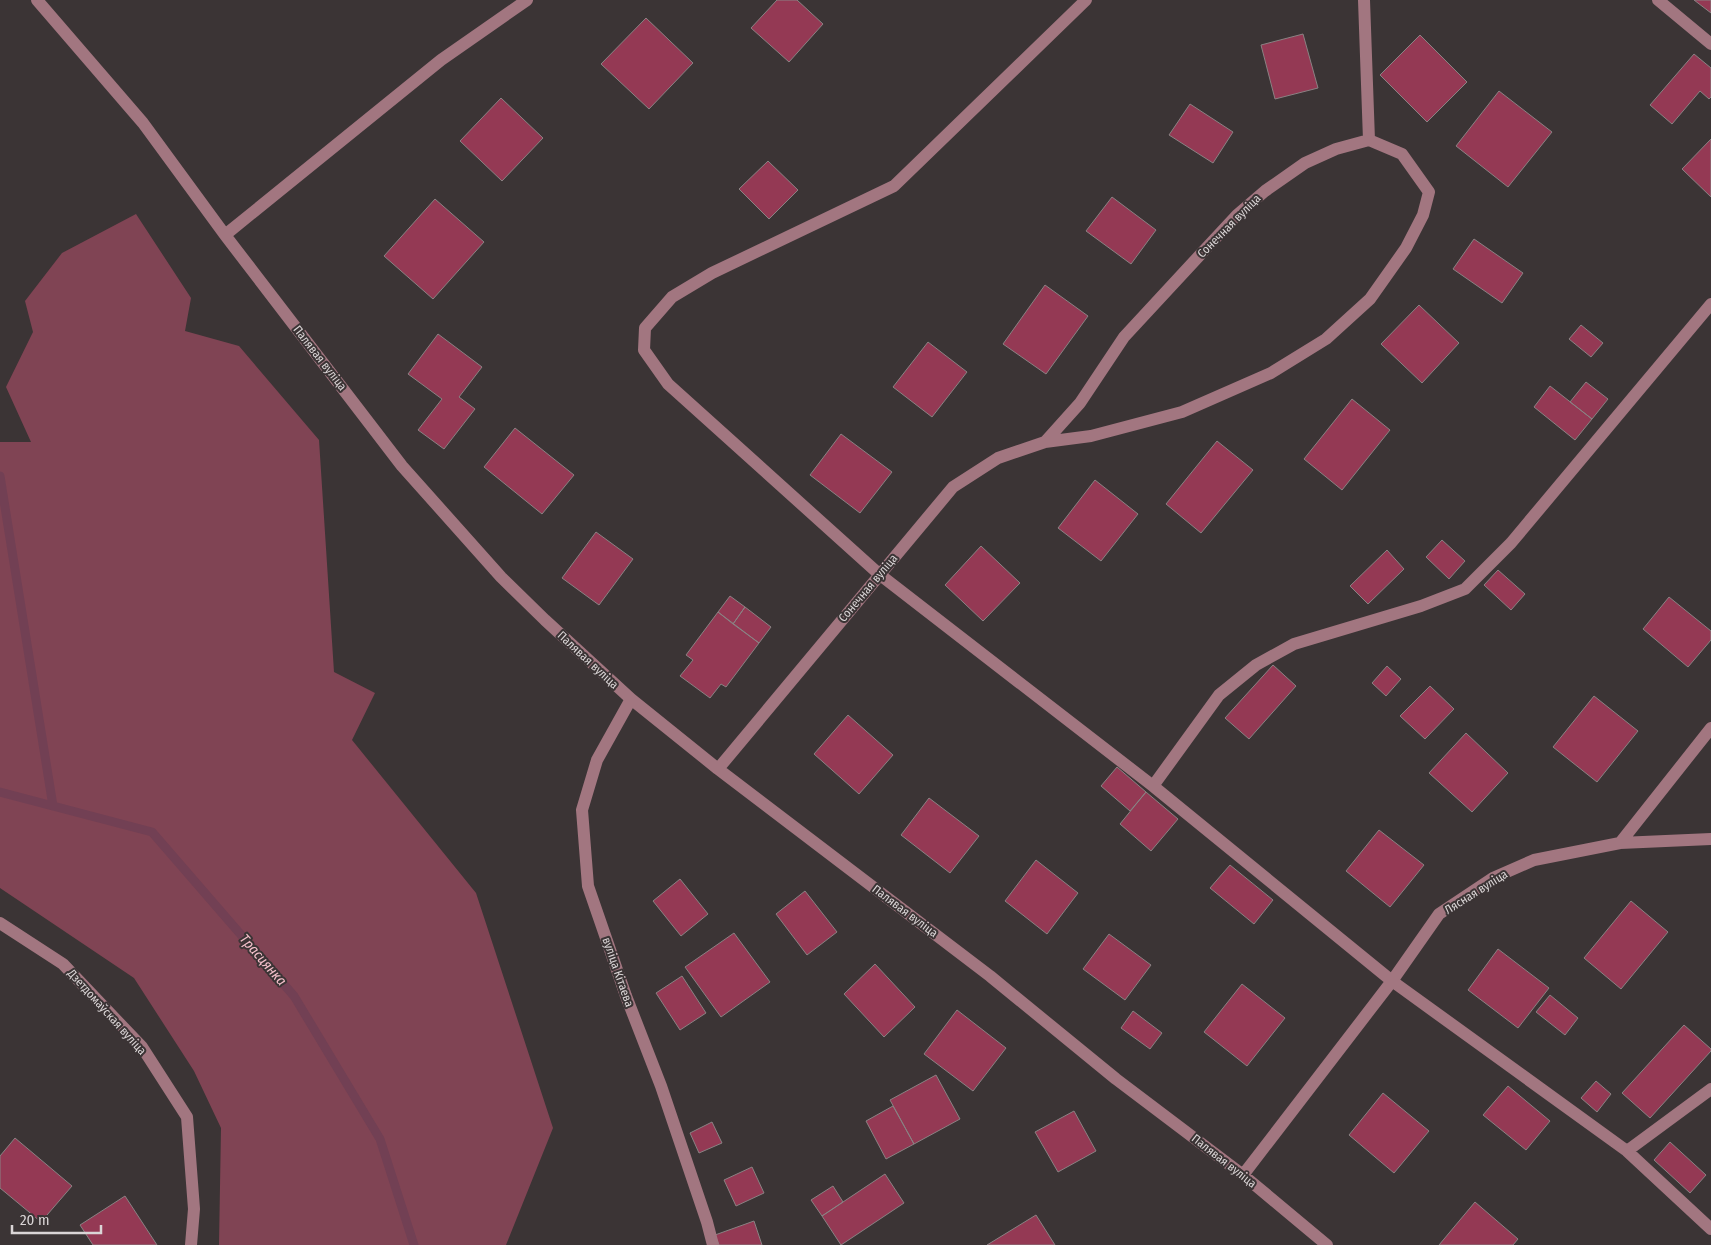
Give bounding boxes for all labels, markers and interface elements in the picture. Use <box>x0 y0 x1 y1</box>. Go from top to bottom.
street label: Сонечная вуліца <box>1194 191 1264 261</box>
street label: Палявая вуліца <box>290 323 350 393</box>
street label: Сонечная вуліца <box>836 551 900 625</box>
street label: Палявая вуліца <box>555 628 621 692</box>
street label: Лясная вуліца <box>1442 867 1510 917</box>
street label: Палявая вуліца <box>870 882 941 940</box>
water label: Трасцянка <box>236 931 290 989</box>
street label: вуліца Кітаева <box>600 935 637 1009</box>
street label: Дзетдомаўская вуліца <box>64 966 149 1058</box>
street label: Палявая вуліца <box>1189 1131 1259 1191</box>
scale bar <box>12 1202 101 1234</box>
text: 20 m <box>20 1211 50 1229</box>

